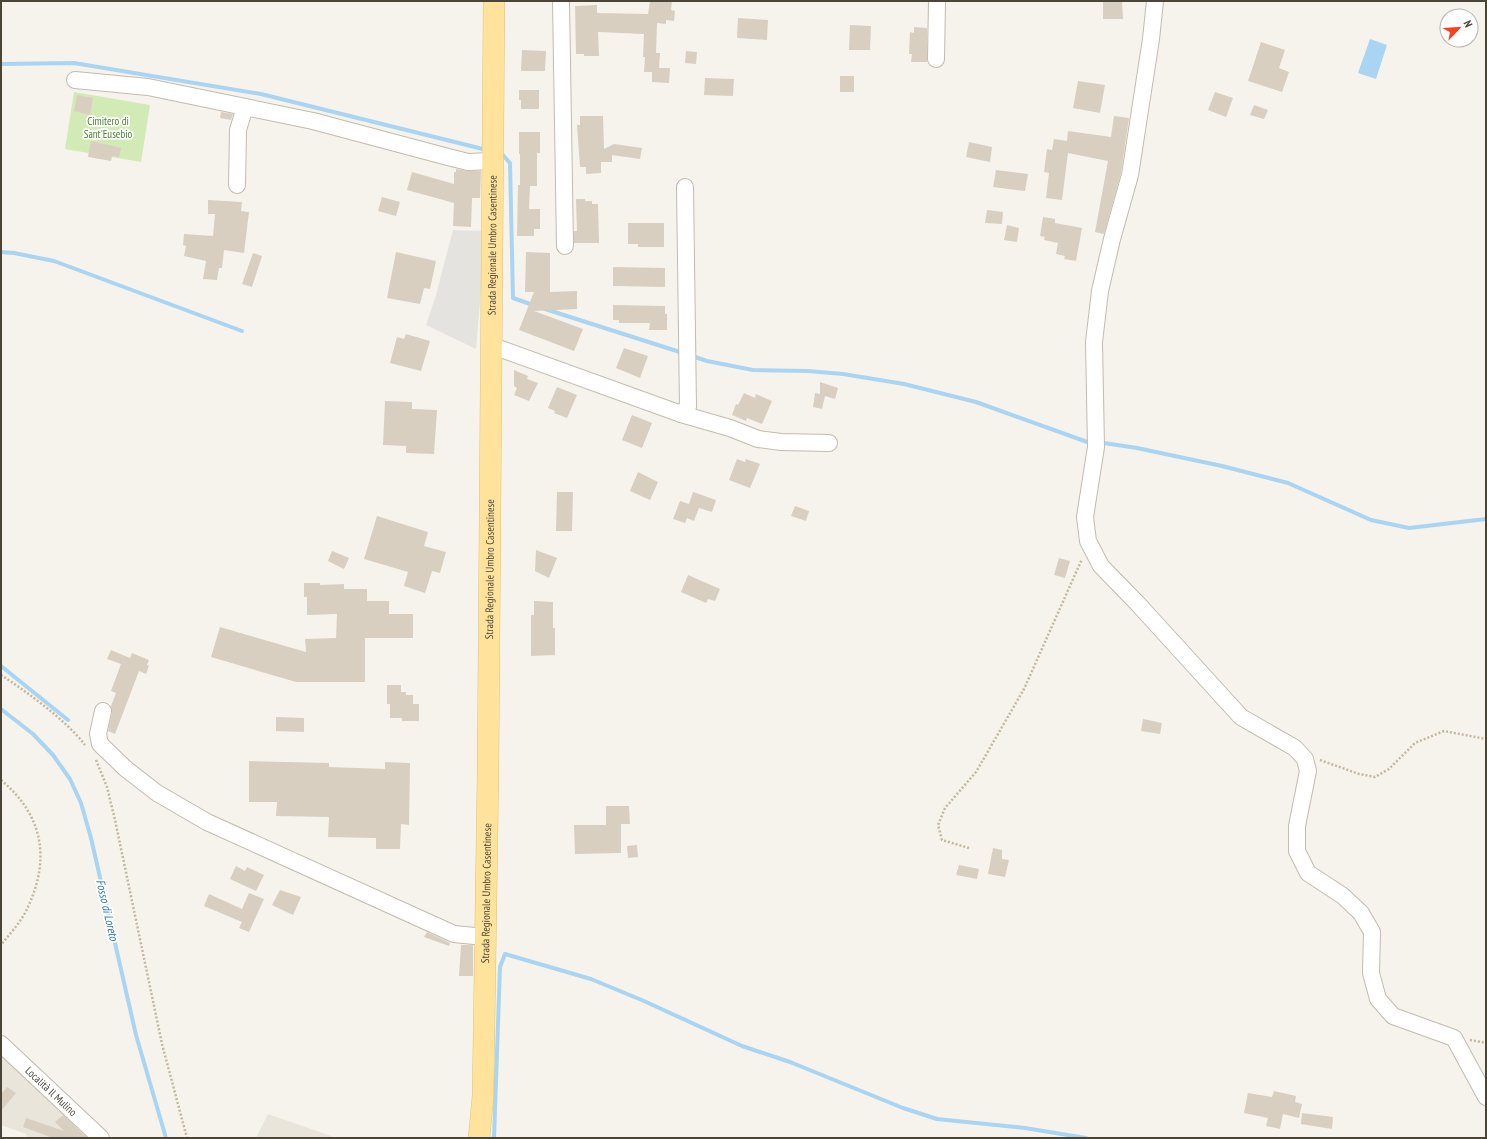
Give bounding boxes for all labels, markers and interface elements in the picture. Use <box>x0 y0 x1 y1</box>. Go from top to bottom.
north arrow <box>1439 8 1479 48</box>
text: N <box>1460 18 1476 29</box>
park label: Cimitero di Sant'Eusebio <box>84 114 133 141</box>
street label: Strada Regionale Umbro Casentinese <box>485 175 500 315</box>
street label: Strada Regionale Umbro Casentinese <box>482 499 497 639</box>
street label: Strada Regionale Umbro Casentinese <box>478 823 494 963</box>
water label: Fosso di Loreto <box>93 878 122 943</box>
street label: Località Il Mulino <box>23 1064 80 1119</box>

